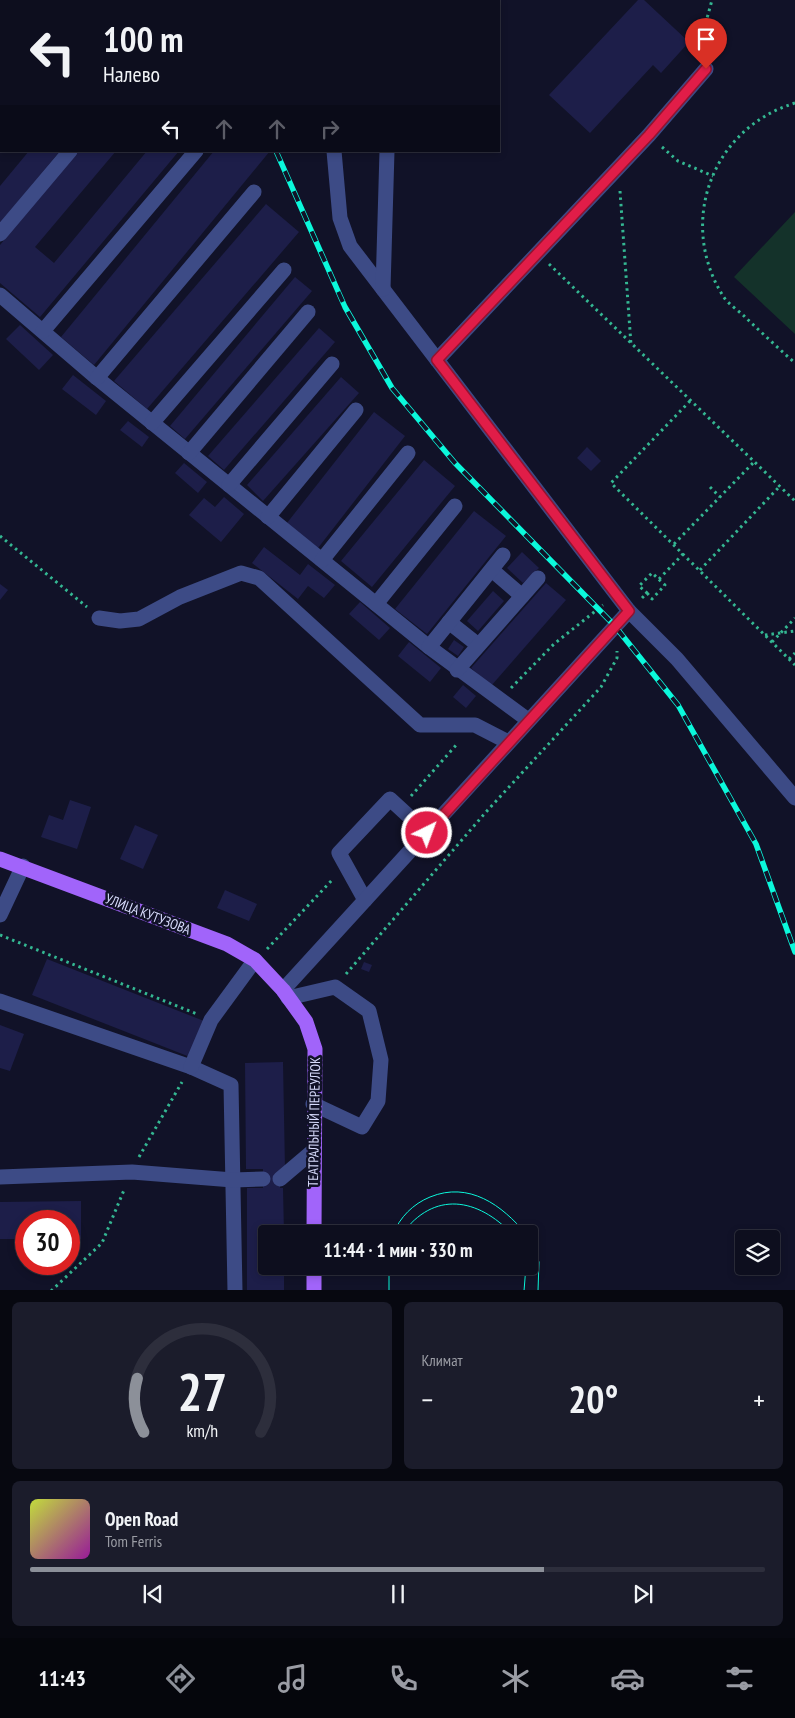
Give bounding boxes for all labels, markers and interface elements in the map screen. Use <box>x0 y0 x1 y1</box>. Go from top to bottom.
text: 100 m <box>103 16 184 62</box>
pin <box>685 18 727 69</box>
icon: left <box>20 20 85 85</box>
icon: arrive <box>692 25 720 53</box>
text: Налево <box>103 60 160 88</box>
icon: left <box>157 115 185 143</box>
icon: ahead <box>210 115 238 143</box>
icon: ahead <box>263 115 291 143</box>
icon: right <box>316 115 344 143</box>
position arrow <box>400 806 452 858</box>
street label: УЛИЦА КУТУЗОВА <box>103 889 194 939</box>
street label: ТЕАТРАЛЬНЫЙ ПЕРЕУЛОК <box>304 1057 324 1187</box>
speed limit sign: 30 <box>15 1210 80 1275</box>
map controls <box>735 1230 780 1275</box>
button: layers <box>735 1230 780 1275</box>
text: 11:44 · 1 мин · 330 m <box>324 1238 472 1262</box>
text: Климат <box>422 1350 463 1370</box>
text: 27 <box>177 1358 227 1425</box>
text: 20° <box>568 1374 618 1423</box>
text: − <box>422 1381 433 1418</box>
text: + <box>753 1381 765 1418</box>
text: km/h <box>186 1419 218 1442</box>
text: Open Road <box>105 1507 178 1531</box>
text: Tom Ferris <box>105 1531 162 1551</box>
icon: previous <box>139 1580 167 1608</box>
icon: pause <box>384 1580 412 1608</box>
icon: next <box>629 1580 657 1608</box>
icon: directions <box>163 1661 198 1696</box>
icon: music <box>275 1661 310 1696</box>
icon: phone <box>386 1661 421 1696</box>
icon: climate <box>498 1661 533 1696</box>
icon: car <box>610 1661 645 1696</box>
icon: filters <box>722 1661 757 1696</box>
text: 11:43 <box>38 1664 86 1692</box>

